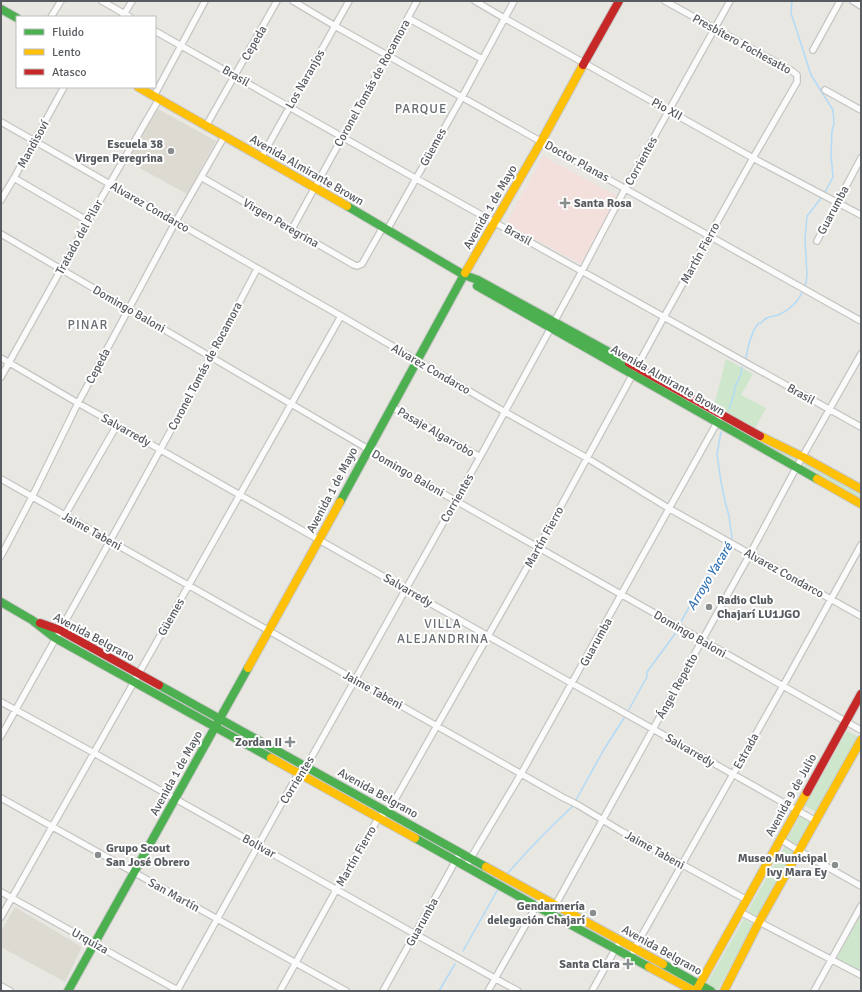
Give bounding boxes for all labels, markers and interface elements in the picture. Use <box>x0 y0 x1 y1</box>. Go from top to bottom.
street label: Presbítero Fochesatto <box>690 11 794 78</box>
legend <box>16 16 156 88</box>
street label: Coronel Tomás de Rocamora <box>331 17 414 150</box>
street label: Cepeda <box>238 23 270 63</box>
text: Fluido <box>52 25 84 40</box>
text: Lento <box>52 45 81 60</box>
street label: Los Naranjos <box>282 47 328 112</box>
street label: Brasil <box>219 63 253 91</box>
text: Atasco <box>52 65 87 80</box>
street label: Pio XII <box>649 95 685 124</box>
district label: PARQUE <box>395 101 447 117</box>
street label: Mandisoví <box>14 117 53 171</box>
street label: Güemes <box>417 126 450 169</box>
street label: Avenida Almirante Brown <box>247 132 366 209</box>
street label: Corrientes <box>622 134 661 188</box>
place label: Escuela 38 Virgen Peregrina <box>75 137 164 166</box>
street label: Doctor Planas <box>542 138 612 185</box>
marker: Escuela 38 Virgen Peregrina <box>166 146 176 156</box>
street label: Avenida 1 de Mayo <box>460 162 521 252</box>
street label: Alvarez Condarco <box>108 179 192 236</box>
street label: Guarumba <box>814 183 853 237</box>
street label: Tratado del Pilar <box>53 196 107 277</box>
street label: Virgen Peregrina <box>240 196 322 251</box>
place label: Santa Rosa <box>574 196 632 211</box>
marker: Santa Rosa <box>559 197 571 209</box>
street label: Martín Fierro <box>678 220 723 286</box>
street label: Brasil <box>501 222 535 249</box>
street label: Domingo Baloni <box>90 283 168 336</box>
street label: Coronel Tomás de Rocamora <box>165 299 246 433</box>
district label: PINAR <box>68 317 108 333</box>
street label: Alvarez Condarco <box>389 341 473 398</box>
street label: Avenida Almirante Brown <box>608 342 727 419</box>
street label: Cepeda <box>83 346 114 387</box>
street label: Brasil <box>784 381 818 408</box>
street label: Pasaje Algarrobo <box>395 404 477 461</box>
street label: Salvarredy <box>98 411 153 450</box>
street label: Avenida 1 de Mayo <box>304 445 361 536</box>
street label: Domingo Baloni <box>369 447 447 500</box>
street label: Corrientes <box>438 471 477 525</box>
street label: Martín Fierro <box>522 504 567 570</box>
street label: Jaime Tabeni <box>59 509 124 554</box>
water label: Arroyo Yacaré <box>684 539 737 613</box>
street label: Alvarez Condarco <box>741 545 826 602</box>
street label: Salvarredy <box>381 570 435 611</box>
place label: Radio Club Chajarí LU1JGO <box>717 593 800 622</box>
street label: Güemes <box>155 596 188 639</box>
marker: Radio Club Chajarí LU1JGO <box>704 602 714 612</box>
street label: Domingo Baloni <box>651 608 729 661</box>
street label: Avenida Belgrano <box>51 610 137 665</box>
street label: Guarumba <box>577 615 616 669</box>
district label: VILLA ALEJANDRINA <box>397 616 489 647</box>
street label: Ángel Repetto <box>653 651 702 722</box>
street label: Jaime Tabeni <box>340 668 405 713</box>
street label: Avenida 1 de Mayo <box>147 728 206 818</box>
street label: Salvarredy <box>663 730 717 771</box>
street label: Estrada <box>730 731 762 772</box>
place label: Zordan II <box>235 735 282 750</box>
marker: Zordan II <box>285 737 295 747</box>
street label: Avenida 9 de Julio <box>762 751 820 839</box>
street label: Corrientes <box>277 754 318 807</box>
street label: Avenida Belgrano <box>335 765 421 822</box>
street label: Martín Fierro <box>333 823 380 889</box>
street label: Jaime Tabeni <box>622 828 687 873</box>
street label: Bolivar <box>239 831 279 862</box>
place label: Grupo Scout San José Obrero <box>106 841 190 870</box>
marker: Grupo Scout San José Obrero <box>93 850 103 860</box>
place label: Museo Municipal Ivy Mara Ey <box>738 851 827 880</box>
marker: Museo Municipal Ivy Mara Ey <box>830 860 840 870</box>
street label: San Martín <box>145 875 202 916</box>
street label: Guarumba <box>403 895 442 949</box>
place label: Gendarmería delegación Chajarí <box>487 899 585 928</box>
marker: Gendarmería delegación Chajarí <box>588 908 598 918</box>
street label: Avenida Belgrano <box>619 922 705 979</box>
street label: Urquiza <box>69 925 111 958</box>
place label: Santa Clara <box>559 957 620 972</box>
marker: Santa Clara <box>623 959 633 969</box>

